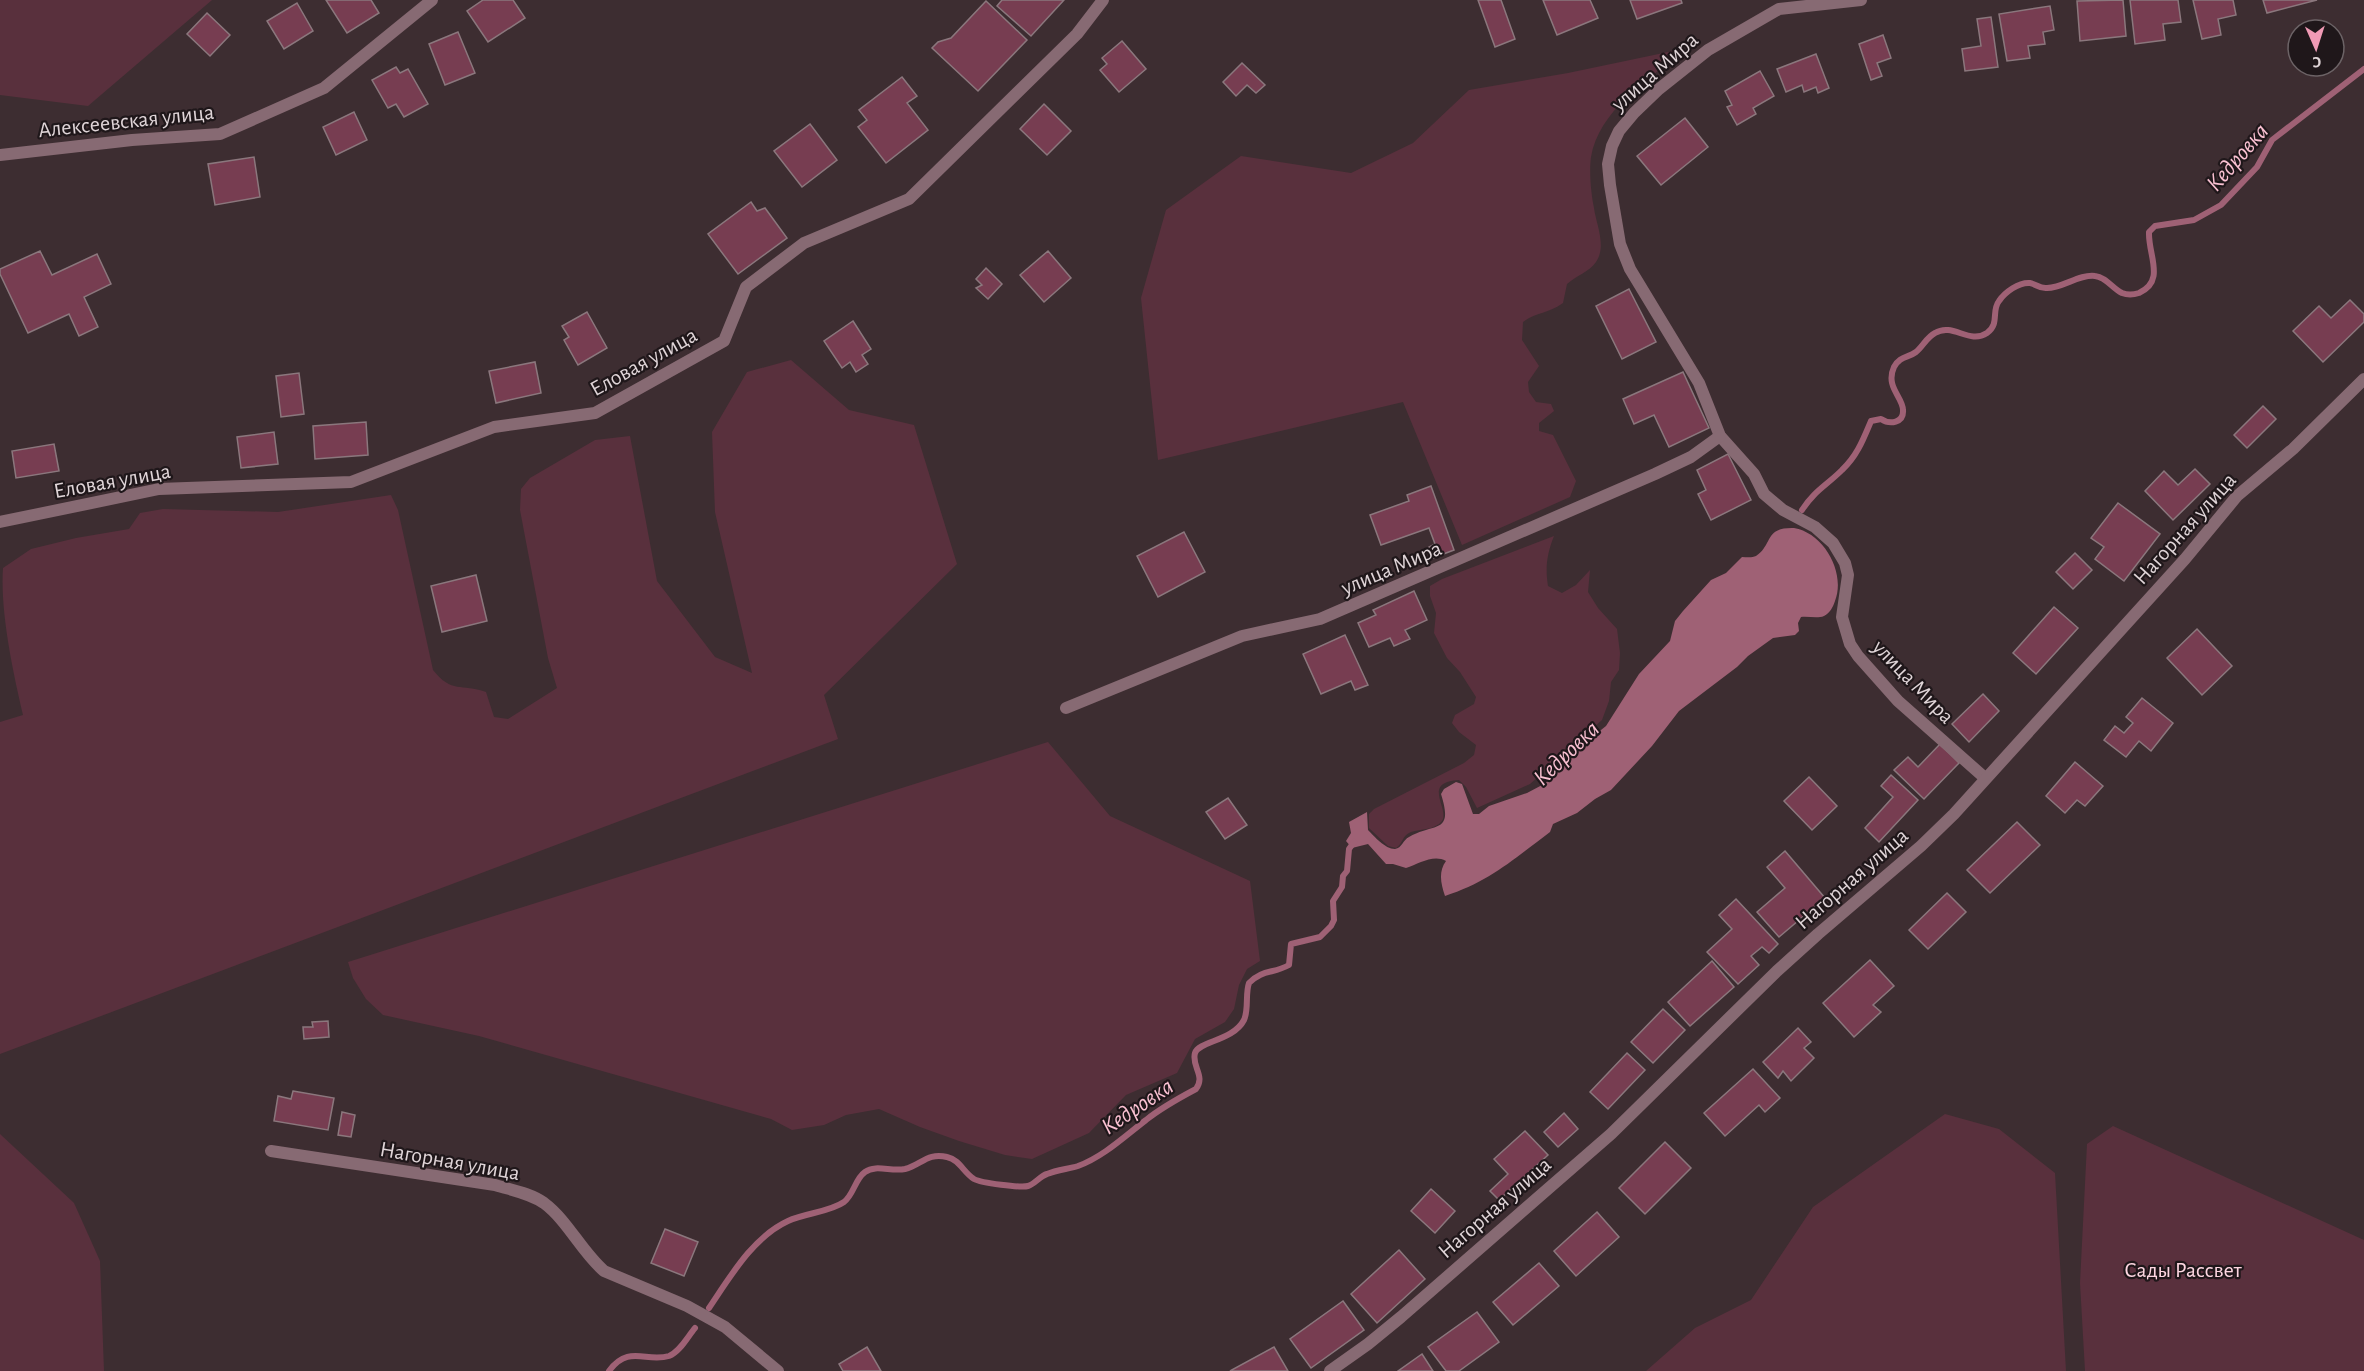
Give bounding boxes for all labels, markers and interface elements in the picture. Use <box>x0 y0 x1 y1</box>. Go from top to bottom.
north arrow <box>2286 18 2346 78</box>
street label: улица Мира <box>1606 28 1702 116</box>
text: С <box>2312 54 2322 70</box>
street label: Алексеевская улица <box>37 101 215 141</box>
water label: Кедровка <box>2202 119 2273 196</box>
street label: Еловая улица <box>586 324 701 400</box>
street label: Еловая улица <box>52 460 172 502</box>
street label: Нагорная улица <box>2129 469 2240 589</box>
street label: улица Мира <box>1337 537 1445 599</box>
street label: улица Мира <box>1868 635 1958 728</box>
water label: Кедровка <box>1529 717 1604 790</box>
street label: Нагорная улица <box>1791 824 1912 934</box>
water label: Кедровка <box>1097 1074 1178 1139</box>
street label: Нагорная улица <box>378 1138 521 1184</box>
street label: Нагорная улица <box>1434 1153 1555 1263</box>
park label: Сады Рассвет <box>2124 1259 2243 1281</box>

